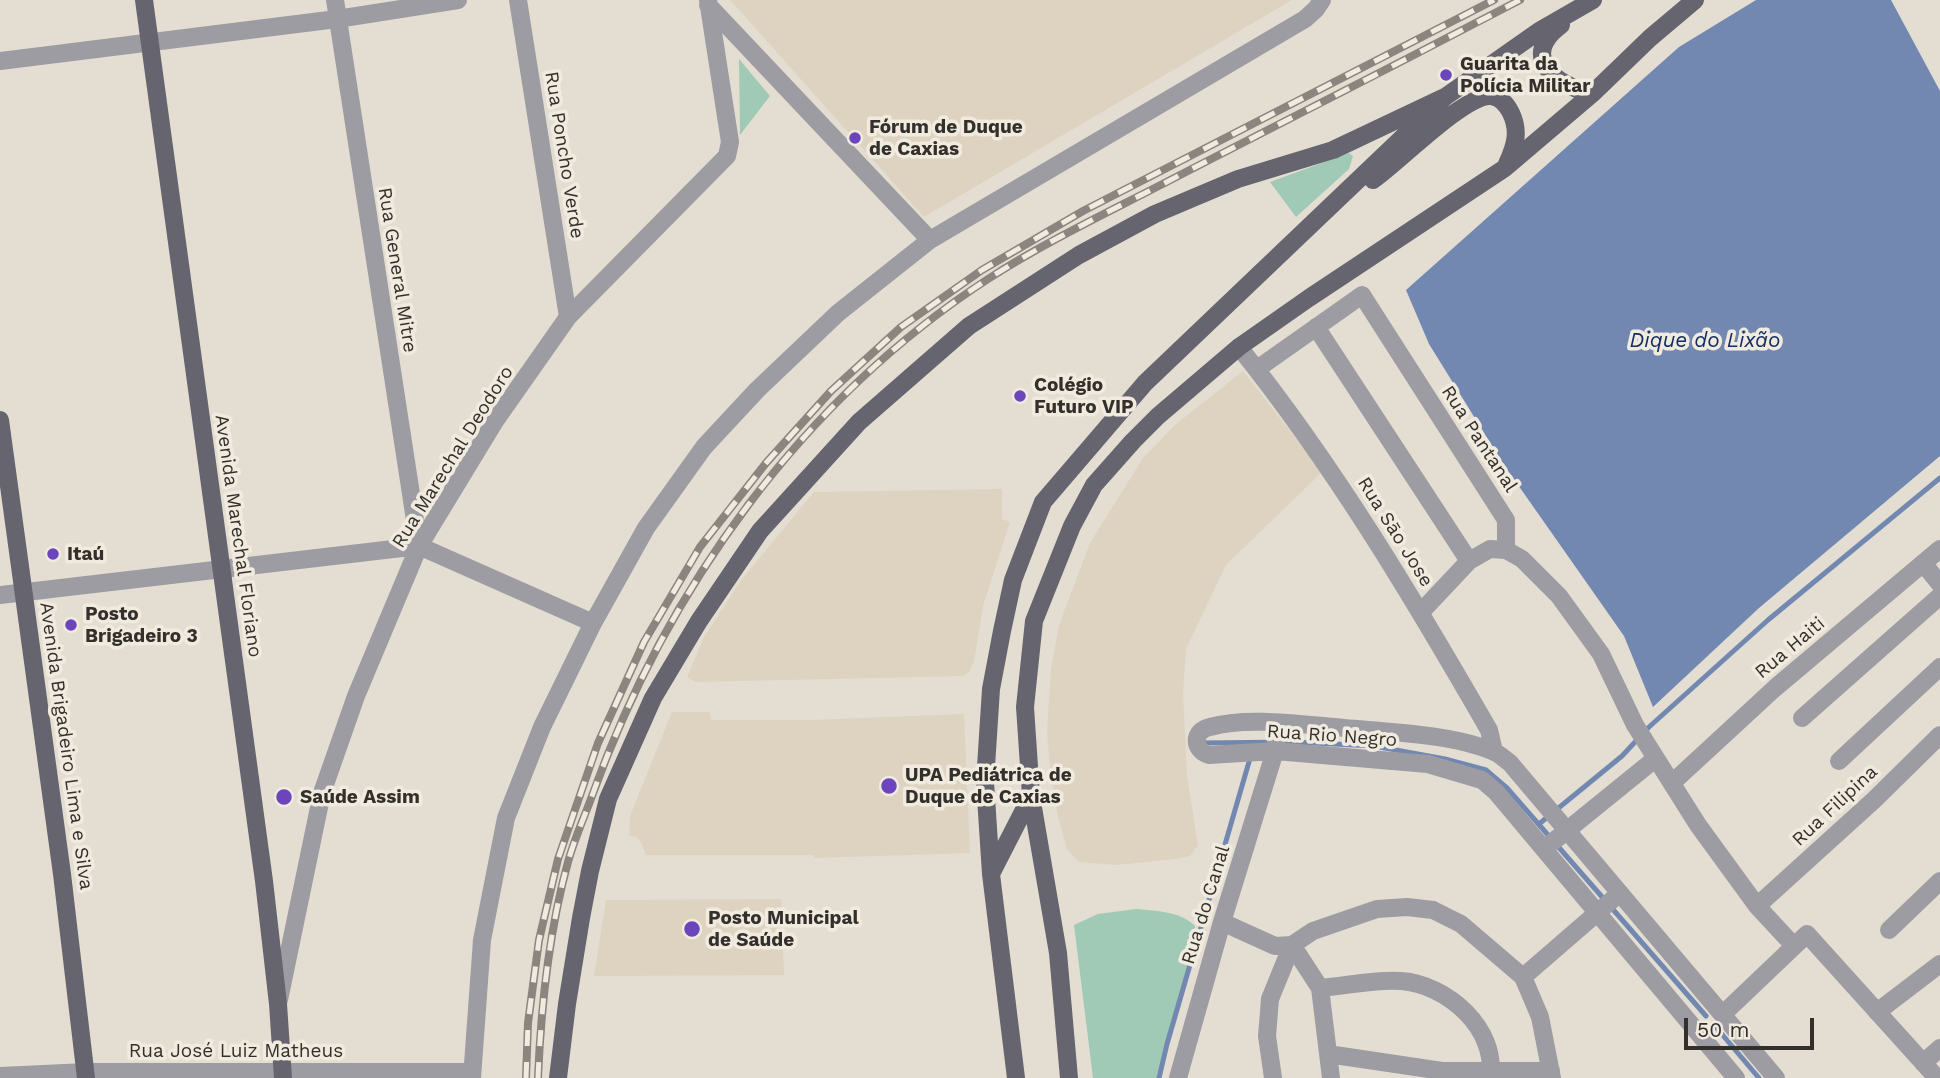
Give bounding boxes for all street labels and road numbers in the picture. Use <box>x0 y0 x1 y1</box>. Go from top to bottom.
street label: Rua Poncho Verde <box>540 70 588 240</box>
street label: Rua General Mitre <box>373 186 421 354</box>
street label: Rua Marechal Deodoro <box>388 362 518 552</box>
street label: Rua Pantanal <box>1436 381 1522 497</box>
street label: Avenida Marechal Floriano <box>210 413 266 659</box>
street label: Rua Sāo Jose <box>1352 473 1438 591</box>
street label: Avenida Brigadeiro Lima e Silva <box>35 601 97 891</box>
street label: Rua Haiti <box>1750 612 1830 684</box>
street label: Rua Rio Negro <box>1266 720 1398 752</box>
street label: Rua Filipina <box>1788 761 1882 851</box>
street label: Rua do Canal <box>1177 843 1235 967</box>
street label: Rua José Luiz Matheus <box>129 1040 343 1062</box>

